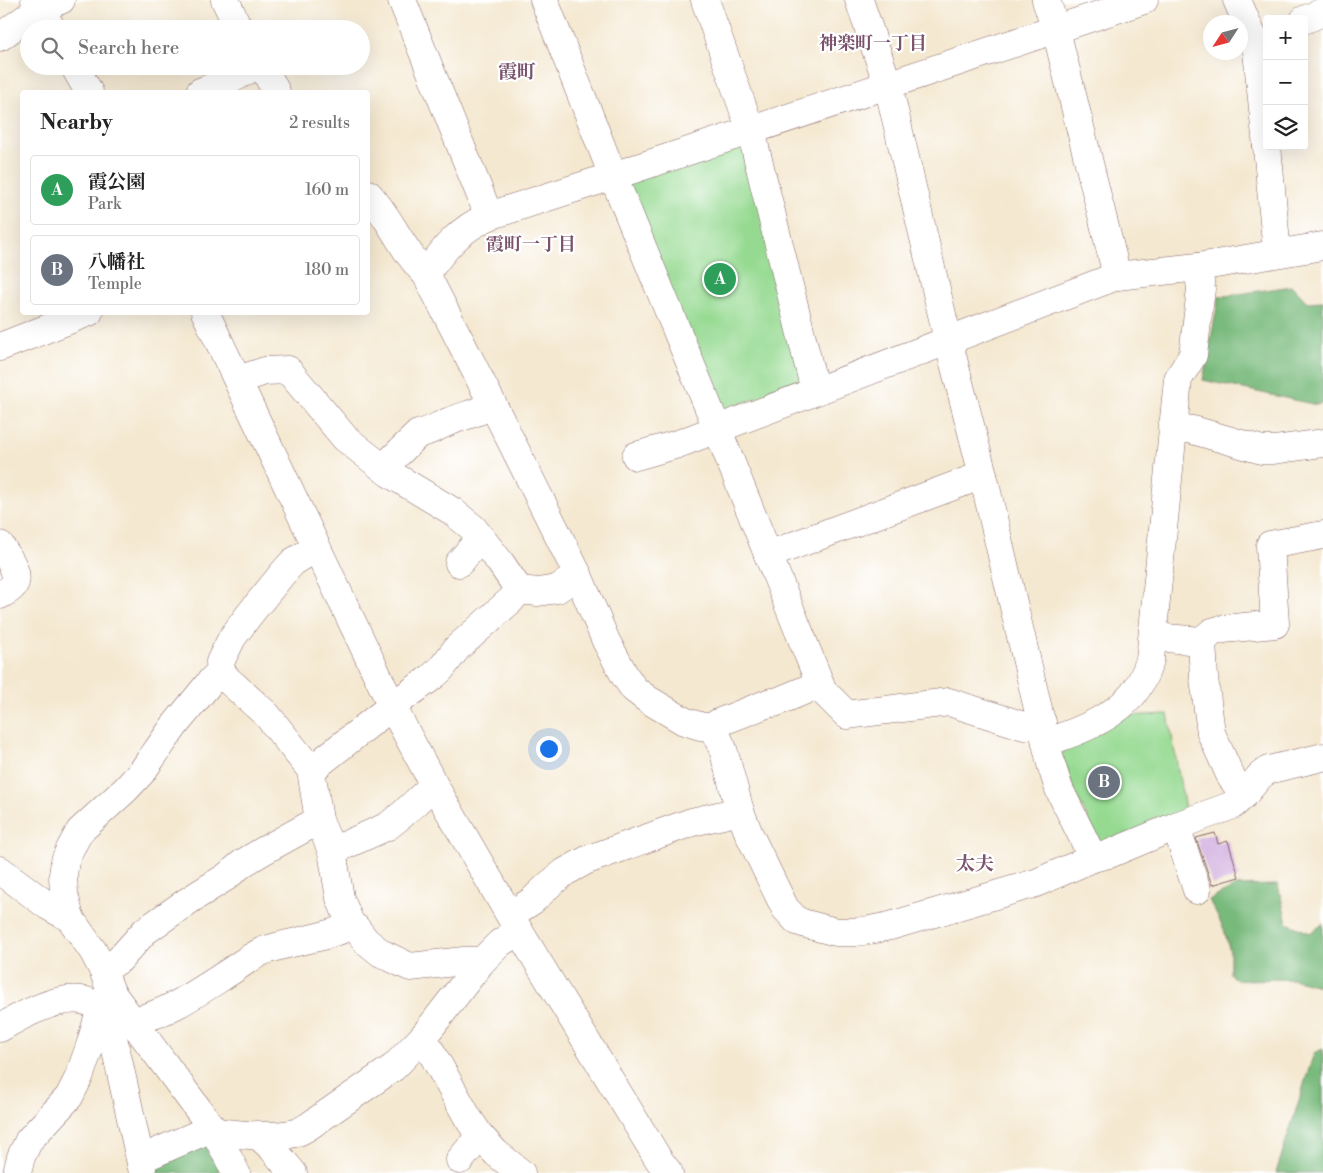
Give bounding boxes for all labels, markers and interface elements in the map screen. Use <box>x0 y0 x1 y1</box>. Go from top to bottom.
north arrow <box>1203 15 1248 60</box>
map controls <box>1263 15 1308 150</box>
button: + <box>1263 15 1308 60</box>
search box <box>20 20 370 75</box>
district label: 神楽町一丁目 <box>819 32 927 55</box>
icon: search <box>38 34 66 62</box>
text: Search here <box>78 36 179 60</box>
district label: 霞町 <box>498 60 536 84</box>
button: − <box>1263 60 1308 105</box>
button: layers <box>1263 105 1308 150</box>
text: Nearby <box>40 110 113 136</box>
text: 2 results <box>289 113 350 133</box>
text: 霞公園 <box>88 170 145 194</box>
text: A <box>51 180 63 200</box>
text: 160 m <box>305 180 349 200</box>
text: Park <box>88 194 121 214</box>
district label: 霞町一丁目 <box>486 233 576 256</box>
text: 八幡社 <box>88 250 145 274</box>
text: B <box>51 260 63 280</box>
text: 180 m <box>305 260 349 280</box>
pin: A <box>704 260 736 298</box>
text: Temple <box>88 274 142 294</box>
your location <box>536 736 562 762</box>
pin: B <box>1088 763 1120 801</box>
district label: 太夫 <box>956 852 994 876</box>

